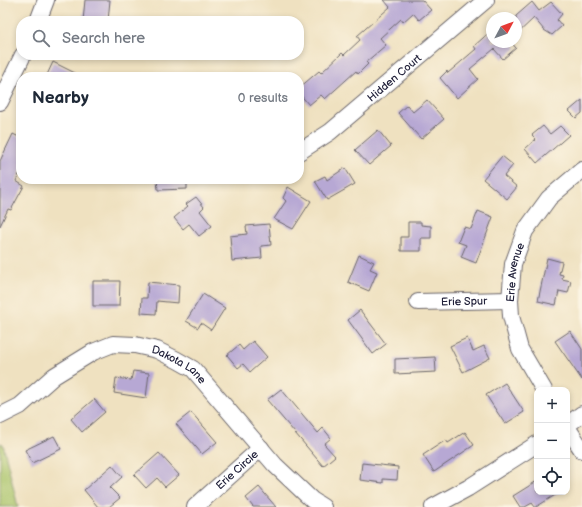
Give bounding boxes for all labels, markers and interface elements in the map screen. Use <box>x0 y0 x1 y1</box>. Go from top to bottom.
north arrow <box>486 12 522 48</box>
search box <box>16 16 304 60</box>
icon: search <box>30 27 52 49</box>
text: Search here <box>62 29 145 48</box>
street label: Hidden Court <box>365 51 424 104</box>
text: Nearby <box>32 88 89 108</box>
text: 0 results <box>238 90 288 106</box>
street label: Erie Avenue <box>503 240 527 302</box>
street label: Erie Spur <box>441 294 488 308</box>
street label: Dakota Lane <box>151 343 209 387</box>
map controls <box>534 387 570 495</box>
button: + <box>534 387 570 423</box>
button: − <box>534 423 570 459</box>
street label: Erie Circle <box>213 447 261 492</box>
button: locate <box>534 459 570 495</box>

